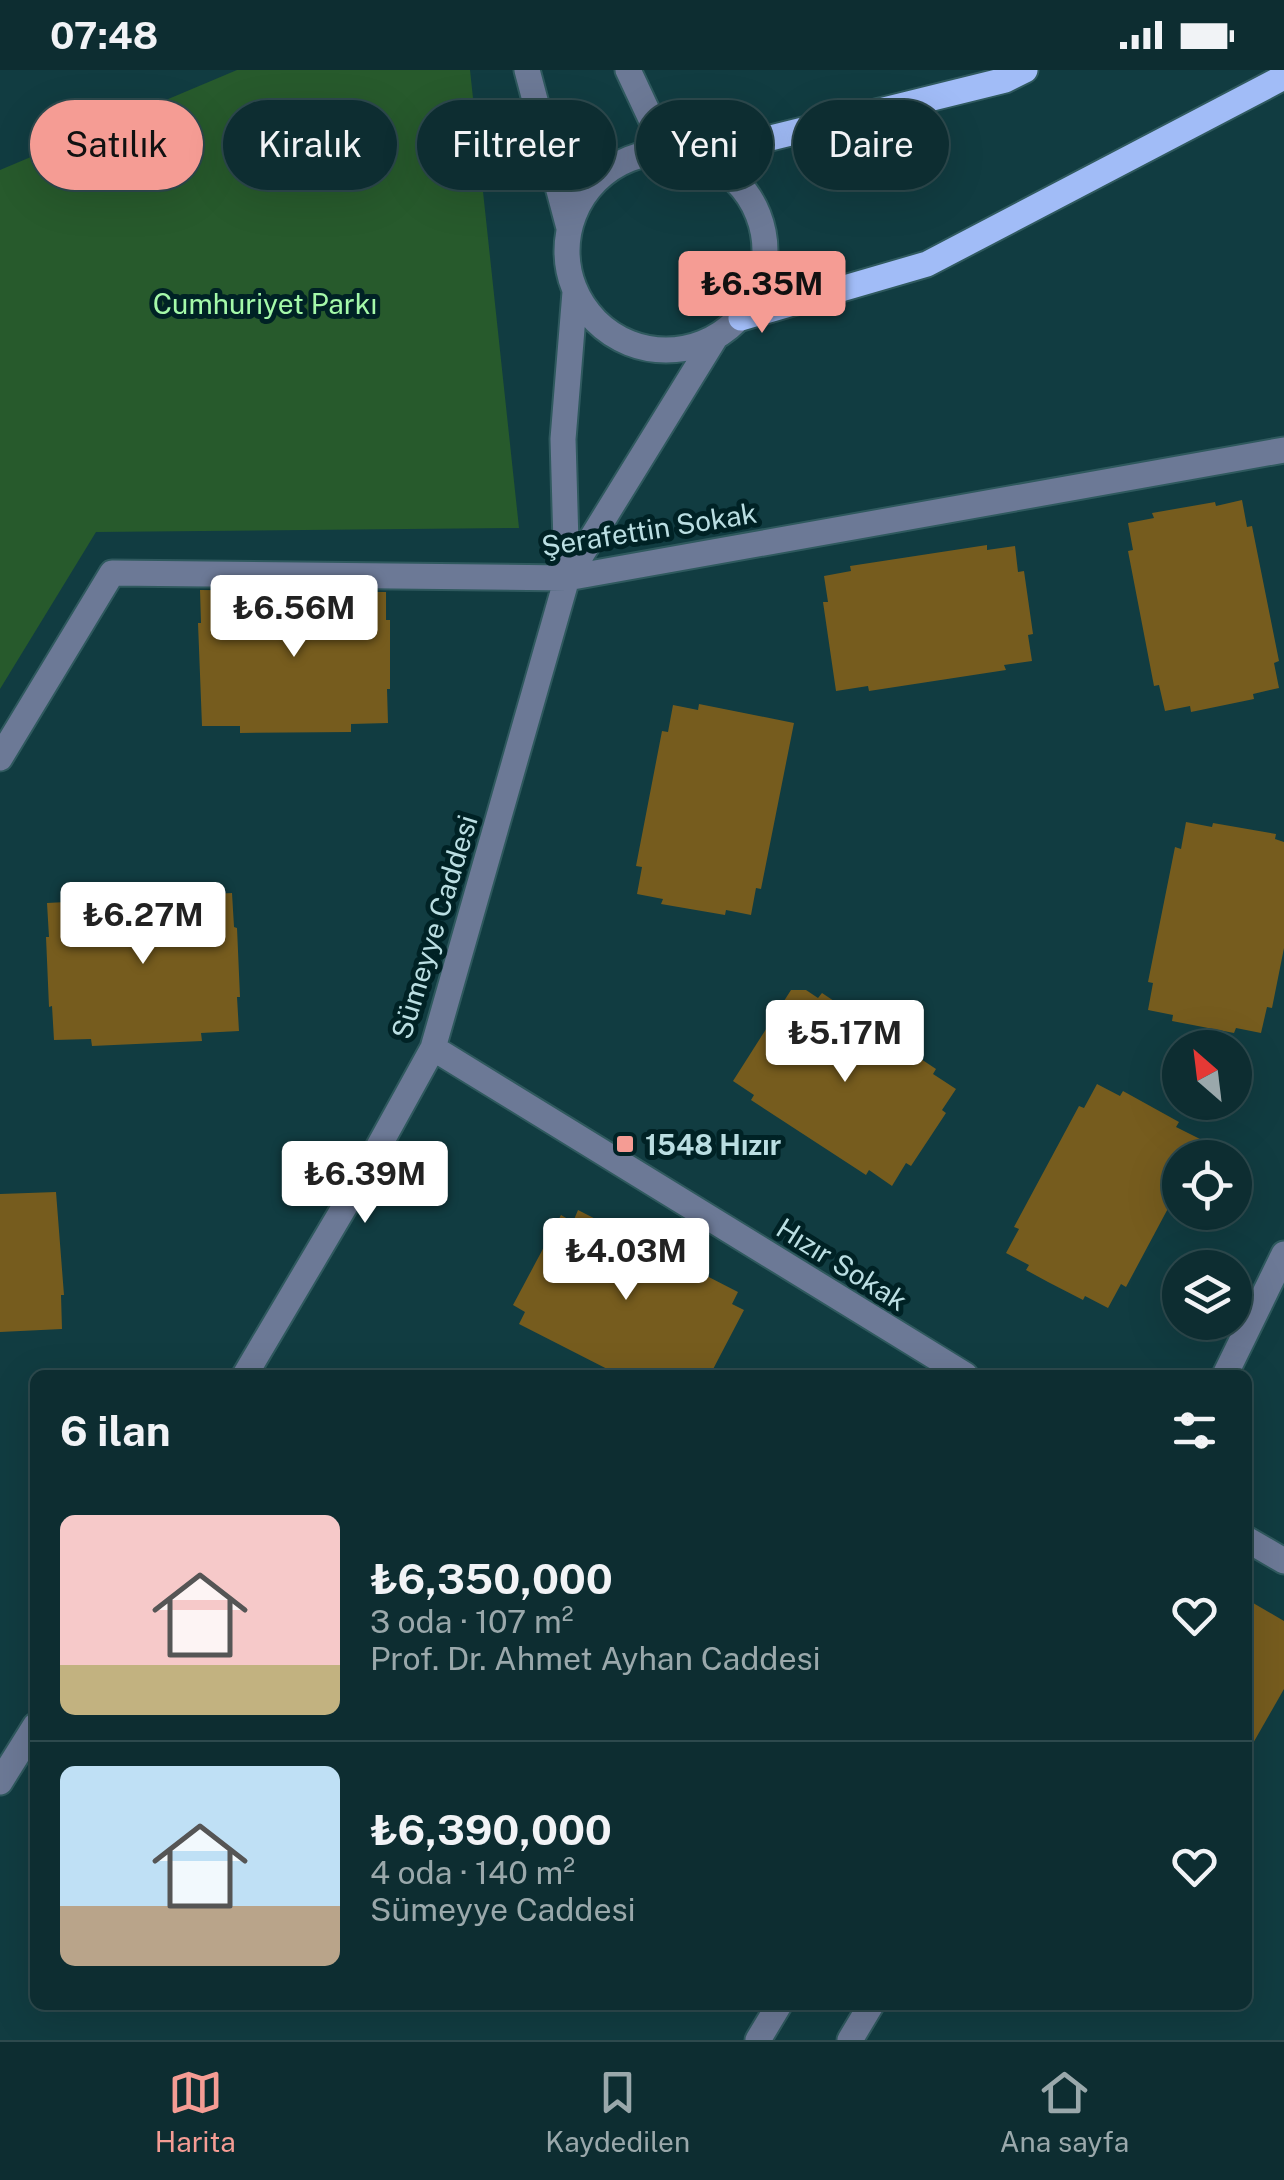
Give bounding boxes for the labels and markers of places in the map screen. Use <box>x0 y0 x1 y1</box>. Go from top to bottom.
pin: ₺6.35M <box>681 251 843 336</box>
pin: ₺6.56M <box>213 575 375 660</box>
pin: ₺6.27M <box>62 882 224 967</box>
pin: ₺5.17M <box>764 1000 926 1085</box>
place label: 1548 Hızır <box>645 1128 781 1161</box>
marker: 1548 Hızır <box>614 1133 636 1155</box>
pin: ₺6.39M <box>284 1141 446 1226</box>
pin: ₺4.03M <box>545 1218 707 1303</box>

